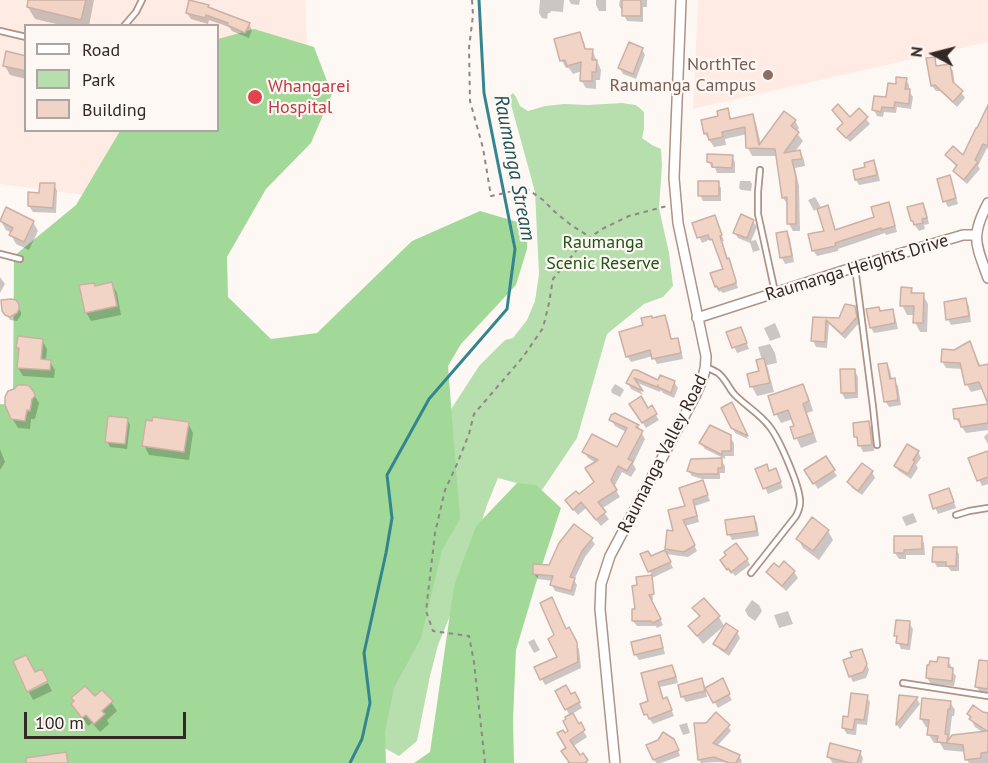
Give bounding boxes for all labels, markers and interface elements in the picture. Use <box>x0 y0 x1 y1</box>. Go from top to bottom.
legend <box>24 24 219 132</box>
north arrow <box>904 24 964 84</box>
text: Road <box>82 38 120 61</box>
text: N <box>906 45 927 58</box>
place label: NorthTec Raumanga Campus <box>610 54 756 97</box>
text: Park <box>82 68 115 91</box>
marker: NorthTec Raumanga Campus <box>761 68 775 82</box>
place label: Whangarei Hospital <box>268 76 350 118</box>
marker: Whangarei Hospital <box>246 88 264 106</box>
water label: Raumanga Stream <box>488 93 540 243</box>
text: Building <box>82 98 146 121</box>
street label: Raumanga Heights Drive <box>763 230 951 306</box>
park label: Raumanga Scenic Reserve <box>546 232 660 274</box>
street label: Raumanga Valley Road <box>614 371 712 537</box>
scale bar <box>27 700 189 738</box>
text: 100 m <box>35 711 84 734</box>

